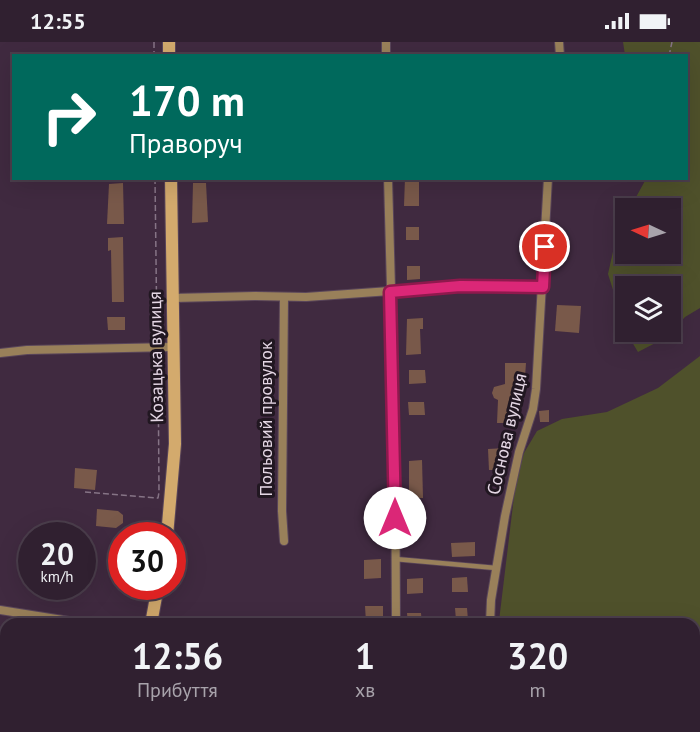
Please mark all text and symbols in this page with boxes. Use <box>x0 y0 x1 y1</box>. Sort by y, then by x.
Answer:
text: 12:55 <box>30 7 86 35</box>
text: 170 m <box>129 73 245 128</box>
icon: right <box>30 78 108 156</box>
text: Праворуч <box>129 126 243 160</box>
north arrow <box>615 198 681 264</box>
map controls <box>615 198 681 342</box>
pin <box>519 221 570 272</box>
icon: arrive <box>528 230 561 263</box>
button: layers <box>615 276 681 342</box>
street label: Козацька вулиця <box>143 291 168 423</box>
street label: Польовий провулок <box>254 341 277 497</box>
street label: Соснова вулиця <box>481 371 532 497</box>
position arrow <box>363 486 427 550</box>
speed limit sign: 30 <box>108 522 186 600</box>
text: 20 <box>40 534 74 573</box>
text: km/h <box>41 567 73 586</box>
text: 12:56 <box>132 632 223 679</box>
text: 1 <box>355 632 375 679</box>
text: 320 <box>507 632 568 679</box>
text: Прибуття <box>137 677 218 703</box>
text: хв <box>355 677 375 703</box>
text: m <box>529 677 546 703</box>

